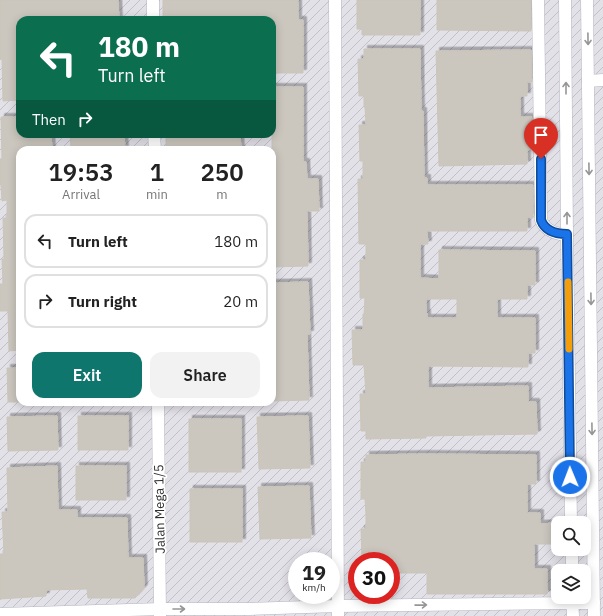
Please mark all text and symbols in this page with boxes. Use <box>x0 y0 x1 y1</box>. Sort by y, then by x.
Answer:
text: 180 m <box>98 28 180 65</box>
icon: left <box>32 32 84 84</box>
one-way arrow <box>584 32 592 45</box>
text: Turn left <box>98 64 166 87</box>
one-way arrow <box>562 82 570 95</box>
icon: right <box>74 108 96 130</box>
text: Then <box>32 110 66 129</box>
pin <box>524 118 558 159</box>
icon: arrive <box>530 124 552 146</box>
text: 19:53 <box>48 156 114 188</box>
text: 1 <box>150 156 164 188</box>
text: 250 <box>200 156 244 188</box>
one-way arrow <box>585 162 593 175</box>
text: Arrival <box>62 186 100 203</box>
text: min <box>146 186 168 203</box>
text: m <box>216 186 228 203</box>
one-way arrow <box>563 212 571 225</box>
icon: left <box>34 230 56 252</box>
text: Turn left <box>68 232 128 251</box>
text: 180 m <box>214 232 258 251</box>
icon: right <box>34 290 56 312</box>
text: Turn right <box>68 292 137 311</box>
text: 20 m <box>223 292 258 311</box>
one-way arrow <box>587 292 595 305</box>
button: Exit <box>32 352 142 398</box>
button: Share <box>150 352 260 398</box>
one-way arrow <box>588 422 596 435</box>
position arrow <box>549 456 591 498</box>
street label: Jalan Mega 1/5 <box>150 464 169 554</box>
map controls <box>551 516 591 604</box>
button: search <box>551 516 591 556</box>
speed limit sign: 30 <box>348 552 400 604</box>
text: 19 <box>302 559 326 586</box>
button: layers <box>551 564 591 604</box>
text: km/h <box>302 581 326 594</box>
one-way arrow <box>414 601 427 609</box>
one-way arrow <box>172 605 185 613</box>

